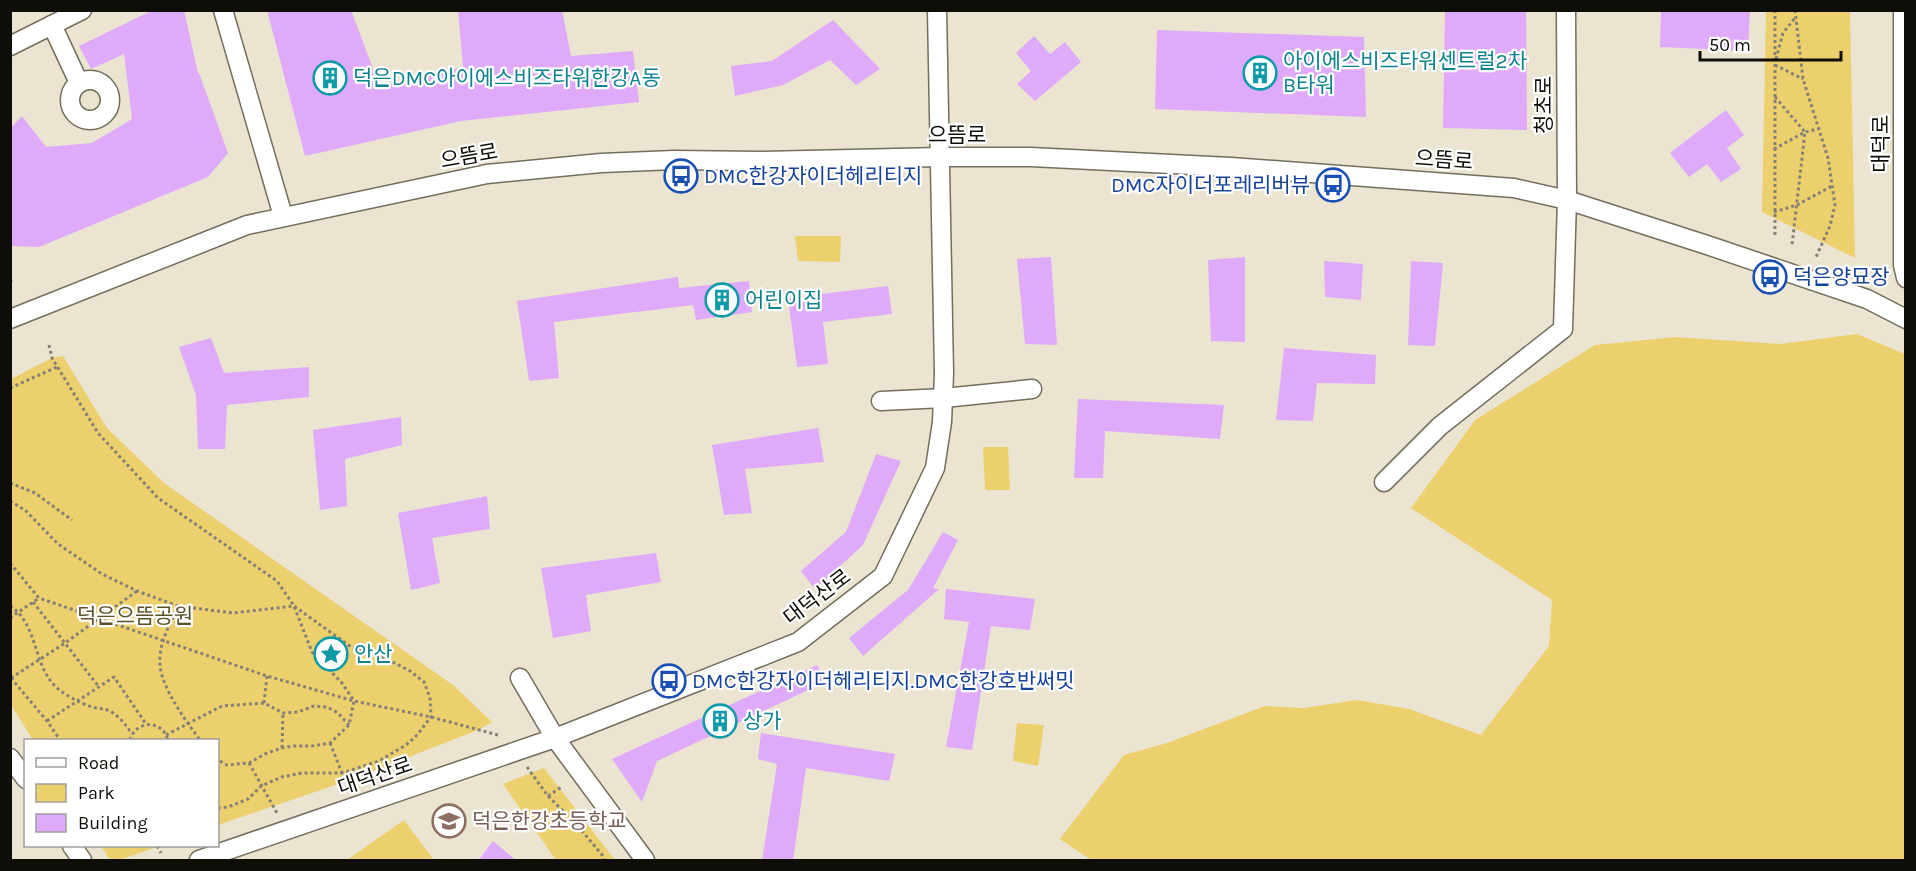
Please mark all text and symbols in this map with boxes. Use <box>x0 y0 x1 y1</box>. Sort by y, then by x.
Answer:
scale bar <box>1700 24 1841 62</box>
text: 50 m <box>1709 34 1751 56</box>
place label: 아이에스비즈타워센트럴2차 B타워 <box>1283 49 1527 97</box>
building icon: 아이에스비즈타워센트럴2차 B타워 <box>1242 55 1278 91</box>
building icon: 덕은DMC아이에스비즈타워한강A동 <box>312 60 348 96</box>
place label: 덕은DMC아이에스비즈타워한강A동 <box>353 66 661 90</box>
street label: 청초로 <box>1532 76 1556 134</box>
street label: 대덕로 <box>1869 115 1893 173</box>
street label: 으뜸로 <box>928 123 986 147</box>
street label: 으뜸로 <box>438 139 500 173</box>
street label: 으뜸로 <box>1414 146 1474 174</box>
bus stop icon: DMC한강자이더헤리티지 <box>663 158 699 194</box>
place label: DMC한강자이더헤리티지 <box>704 164 922 188</box>
bus stop icon: DMC자이더포레리버뷰 <box>1315 167 1351 203</box>
place label: DMC자이더포레리버뷰 <box>1111 173 1310 197</box>
bus stop icon: 덕은양묘장 <box>1752 259 1788 295</box>
place label: 덕은양묘장 <box>1793 265 1890 289</box>
building icon: 어린이집 <box>704 282 740 318</box>
place label: 어린이집 <box>745 288 822 312</box>
street label: 대덕산로 <box>779 564 855 630</box>
park label: 덕은으뜸공원 <box>77 604 193 628</box>
place icon: 안산 <box>313 636 349 672</box>
place label: 안산 <box>354 642 393 666</box>
bus stop icon: DMC한강자이더헤리티지.DMC한강호반써밋 <box>651 663 687 699</box>
place label: DMC한강자이더헤리티지.DMC한강호반써밋 <box>692 669 1075 693</box>
building icon: 상가 <box>702 703 738 739</box>
place label: 상가 <box>743 709 782 733</box>
legend <box>24 739 219 847</box>
text: Road <box>78 752 119 774</box>
street label: 대덕산로 <box>335 752 415 800</box>
text: Park <box>78 782 115 804</box>
school or university icon: 덕은한강초등학교 <box>431 803 467 839</box>
place label: 덕은한강초등학교 <box>472 809 627 833</box>
text: Building <box>78 812 148 834</box>

